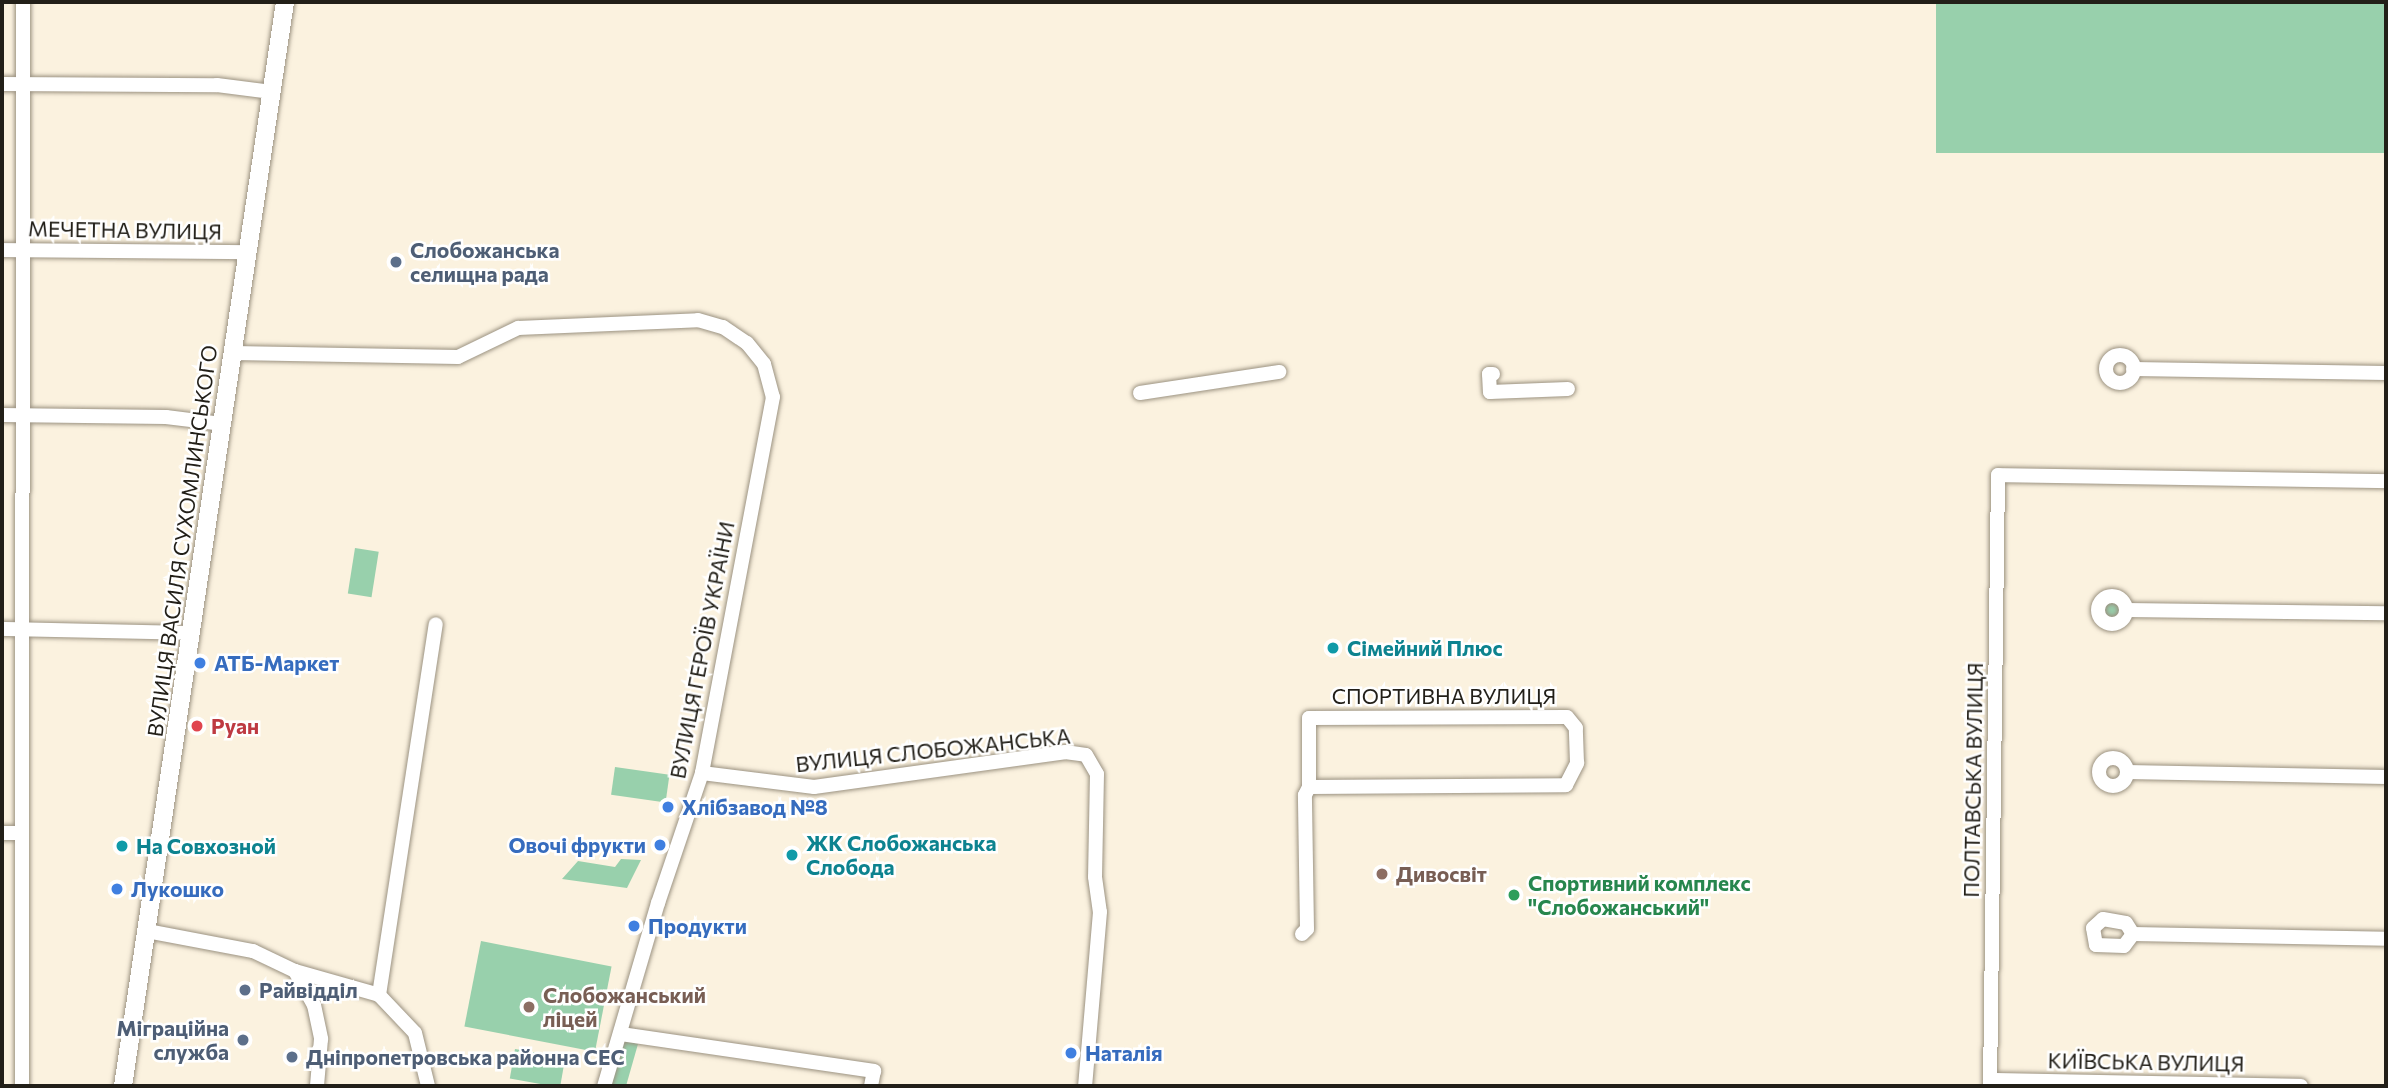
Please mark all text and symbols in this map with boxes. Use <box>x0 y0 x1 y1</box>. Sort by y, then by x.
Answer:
street label: МЕЧЕТНА ВУЛИЦЯ <box>28 216 222 244</box>
place label: Слобожанська селищна рада <box>410 237 559 287</box>
marker: Слобожанська селищна рада <box>388 254 404 270</box>
street label: ВУЛИЦЯ ВАСИЛЯ СУХОМЛИНСЬКОГО <box>142 343 222 739</box>
street label: ВУЛИЦЯ ГЕРОЇВ УКРАЇНИ <box>665 519 739 781</box>
place label: Сімейний Плюс <box>1347 635 1503 661</box>
marker: Сімейний Плюс <box>1325 640 1341 656</box>
place label: АТБ-Маркет <box>214 650 339 676</box>
marker: АТБ-Маркет <box>192 655 208 671</box>
street label: ПОЛТАВСЬКА ВУЛИЦЯ <box>1958 662 1988 898</box>
street label: СПОРТИВНА ВУЛИЦЯ <box>1332 683 1556 709</box>
place label: Руан <box>211 713 259 739</box>
marker: Руан <box>189 718 205 734</box>
street label: ВУЛИЦЯ СЛОБОЖАНСЬКА <box>794 723 1072 777</box>
place label: Хлібзавод №8 <box>682 794 828 820</box>
marker: Хлібзавод №8 <box>660 799 676 815</box>
place label: ЖК Слобожанська Слобода <box>806 830 996 880</box>
place label: Овочі фрукти <box>508 832 646 858</box>
place label: На Совхозной <box>136 833 276 859</box>
marker: Овочі фрукти <box>652 837 668 853</box>
marker: На Совхозной <box>114 838 130 854</box>
marker: ЖК Слобожанська Слобода <box>784 847 800 863</box>
place label: Дивосвіт <box>1396 861 1487 887</box>
marker: Дивосвіт <box>1374 866 1390 882</box>
place label: Спортивний комплекс "Слобожанський" <box>1528 870 1751 920</box>
place label: Лукошко <box>131 876 224 902</box>
marker: Лукошко <box>109 881 125 897</box>
marker: Спортивний комплекс "Слобожанський" <box>1506 887 1522 903</box>
place label: Продукти <box>648 913 747 939</box>
marker: Продукти <box>626 918 642 934</box>
place label: Райвідділ <box>259 977 358 1003</box>
marker: Райвідділ <box>237 982 253 998</box>
place label: Слобожанський ліцей <box>543 982 706 1032</box>
marker: Слобожанський ліцей <box>521 999 537 1015</box>
place label: Міграційна служба <box>116 1015 229 1065</box>
marker: Міграційна служба <box>235 1032 251 1048</box>
place label: Наталія <box>1085 1040 1163 1066</box>
place label: Дніпропетровська районна СЕС <box>306 1044 625 1070</box>
marker: Наталія <box>1063 1045 1079 1061</box>
street label: КИЇВСЬКА ВУЛИЦЯ <box>2047 1048 2245 1076</box>
marker: Дніпропетровська районна СЕС <box>284 1049 300 1065</box>

